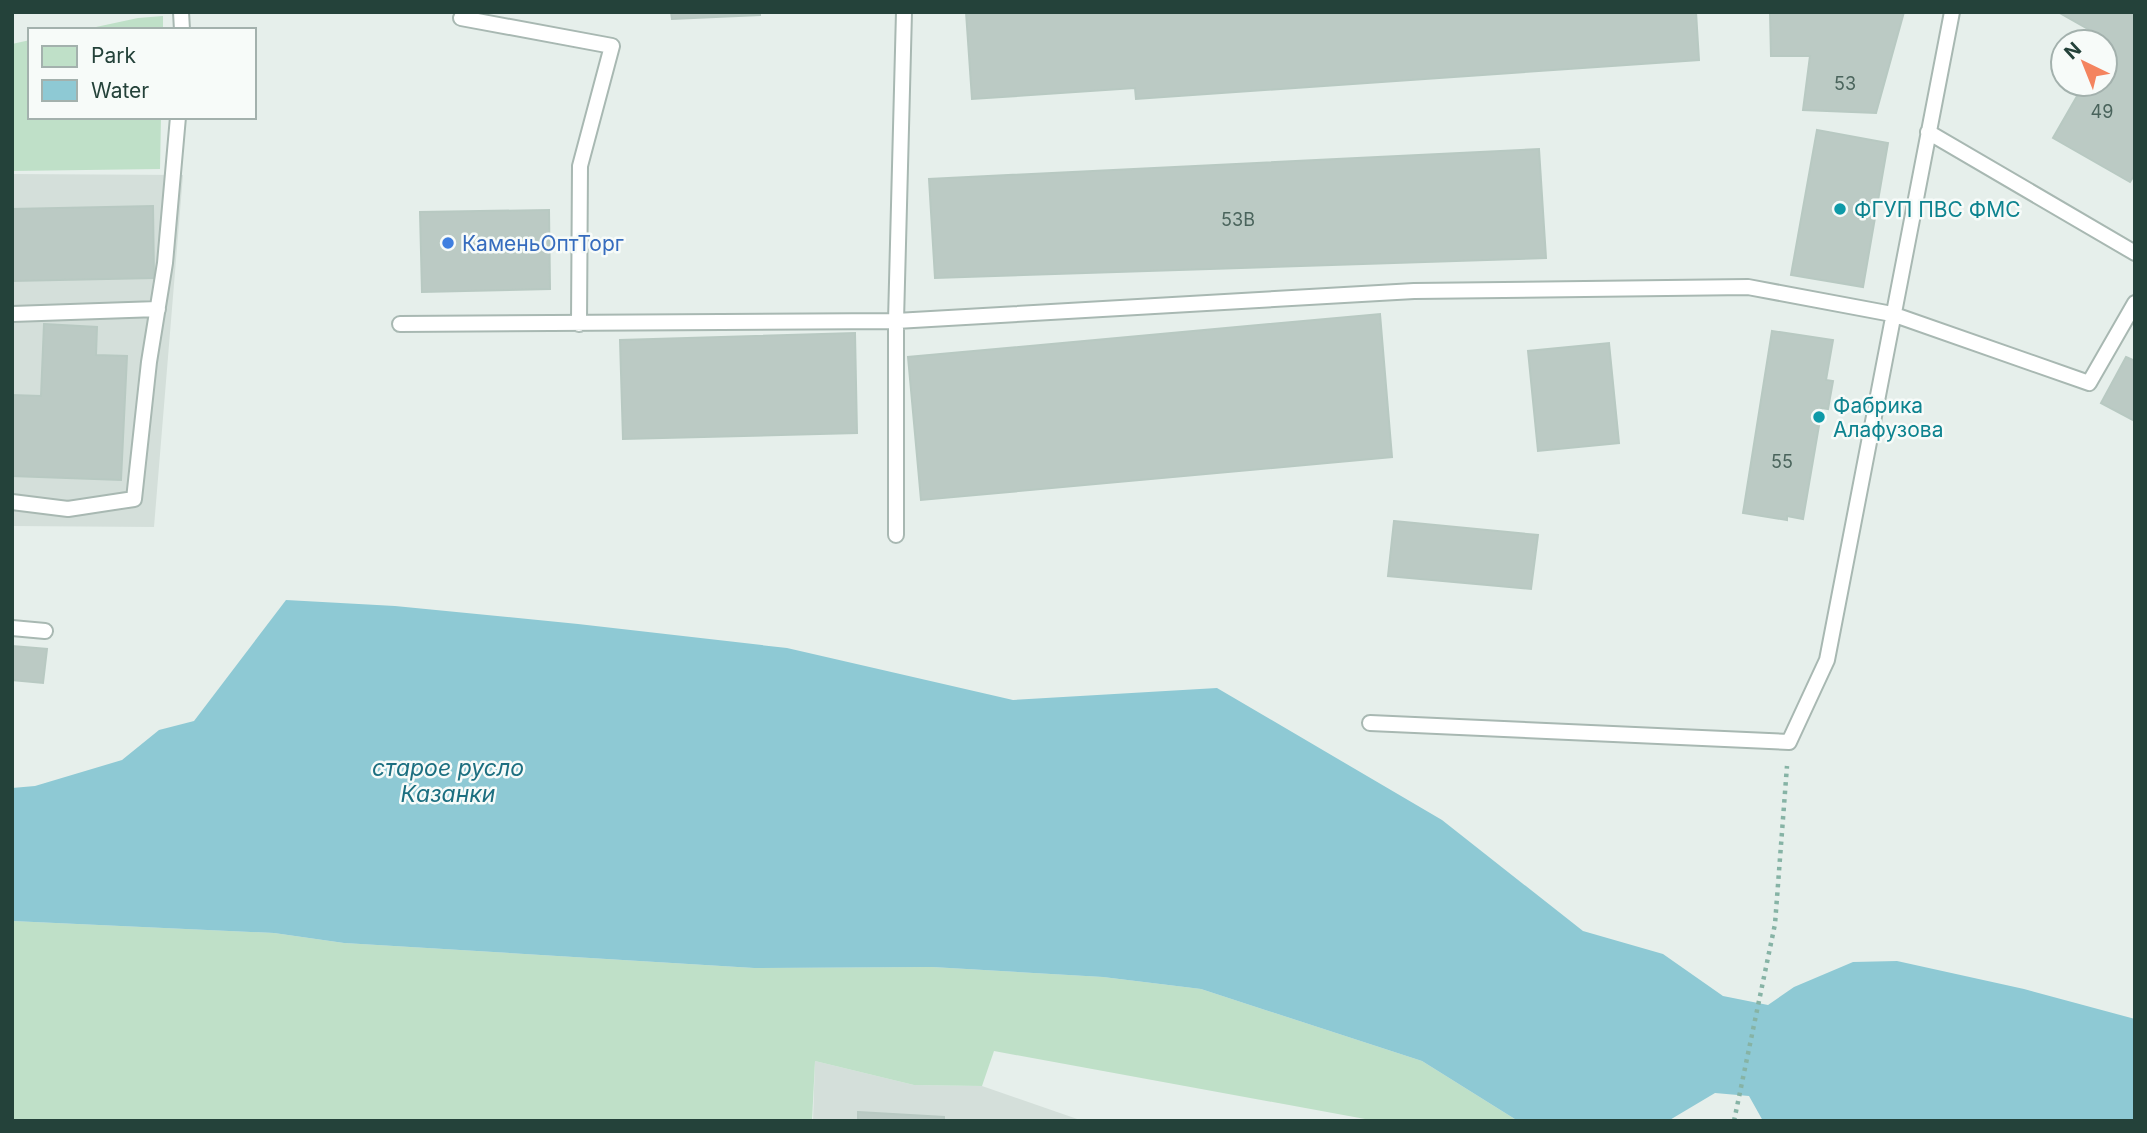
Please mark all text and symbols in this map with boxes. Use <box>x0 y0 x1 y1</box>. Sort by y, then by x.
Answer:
legend <box>28 28 256 119</box>
north arrow <box>2049 28 2119 98</box>
text: N <box>2060 38 2086 64</box>
text: Park <box>91 43 136 68</box>
house number: 53 <box>1834 73 1856 94</box>
text: Water <box>91 78 149 103</box>
house number: 49 <box>2091 101 2113 122</box>
place label: ФГУП ПВС ФМС <box>1854 197 2021 222</box>
marker: ФГУП ПВС ФМС <box>1832 201 1848 217</box>
house number: 53В <box>1221 209 1255 230</box>
place label: КаменьОптТорг <box>462 231 624 256</box>
marker: КаменьОптТорг <box>440 235 456 251</box>
place label: Фабрика Алафузова <box>1833 393 1943 442</box>
marker: Фабрика Алафузова <box>1811 409 1827 425</box>
house number: 55 <box>1771 451 1793 472</box>
water label: старое русло Казанки <box>372 754 524 808</box>

